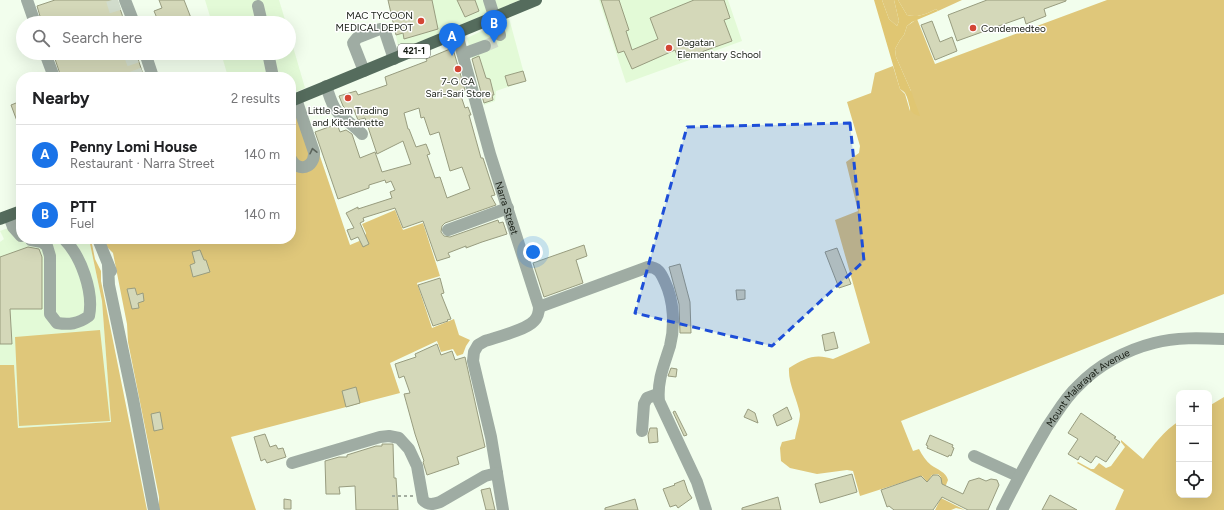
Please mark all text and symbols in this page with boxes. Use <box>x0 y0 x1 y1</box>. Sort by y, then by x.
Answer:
place label: MAC TYCOON MEDICAL DEPOT <box>336 9 413 34</box>
pin: B <box>481 10 507 43</box>
search box <box>16 16 296 60</box>
marker: MAC TYCOON MEDICAL DEPOT <box>416 16 426 26</box>
place label: Condemedteo <box>981 22 1046 35</box>
pin: A <box>439 23 465 56</box>
marker: Condemedteo <box>968 23 978 33</box>
icon: search <box>30 27 52 49</box>
text: Search here <box>62 29 142 47</box>
place label: Dagatan Elementary School <box>677 36 761 61</box>
marker: Dagatan Elementary School <box>664 43 674 53</box>
road number: 421-1 <box>398 44 430 58</box>
marker: 7-G CA Sari-Sari Store <box>453 64 463 74</box>
place label: 7-G CA Sari-Sari Store <box>425 75 491 100</box>
text: Nearby <box>32 88 90 108</box>
text: 2 results <box>231 91 280 106</box>
marker: Little Sam Trading and Kitchenette <box>343 93 353 103</box>
place label: Little Sam Trading and Kitchenette <box>308 104 388 129</box>
text: Penny Lomi House <box>70 138 197 156</box>
text: A <box>40 147 50 162</box>
text: 140 m <box>244 147 280 162</box>
one-way arrow <box>309 148 317 154</box>
text: Restaurant · Narra Street <box>70 156 215 171</box>
street label: Narra Street <box>492 180 521 237</box>
text: PTT <box>70 198 97 216</box>
text: B <box>41 207 49 222</box>
text: 140 m <box>244 207 280 222</box>
text: Fuel <box>70 216 94 231</box>
your location <box>523 242 543 262</box>
street label: Mount Malarayat Avenue <box>1043 346 1132 429</box>
map controls <box>1176 390 1212 498</box>
button: + <box>1176 390 1212 426</box>
button: − <box>1176 426 1212 462</box>
button: locate <box>1176 462 1212 498</box>

